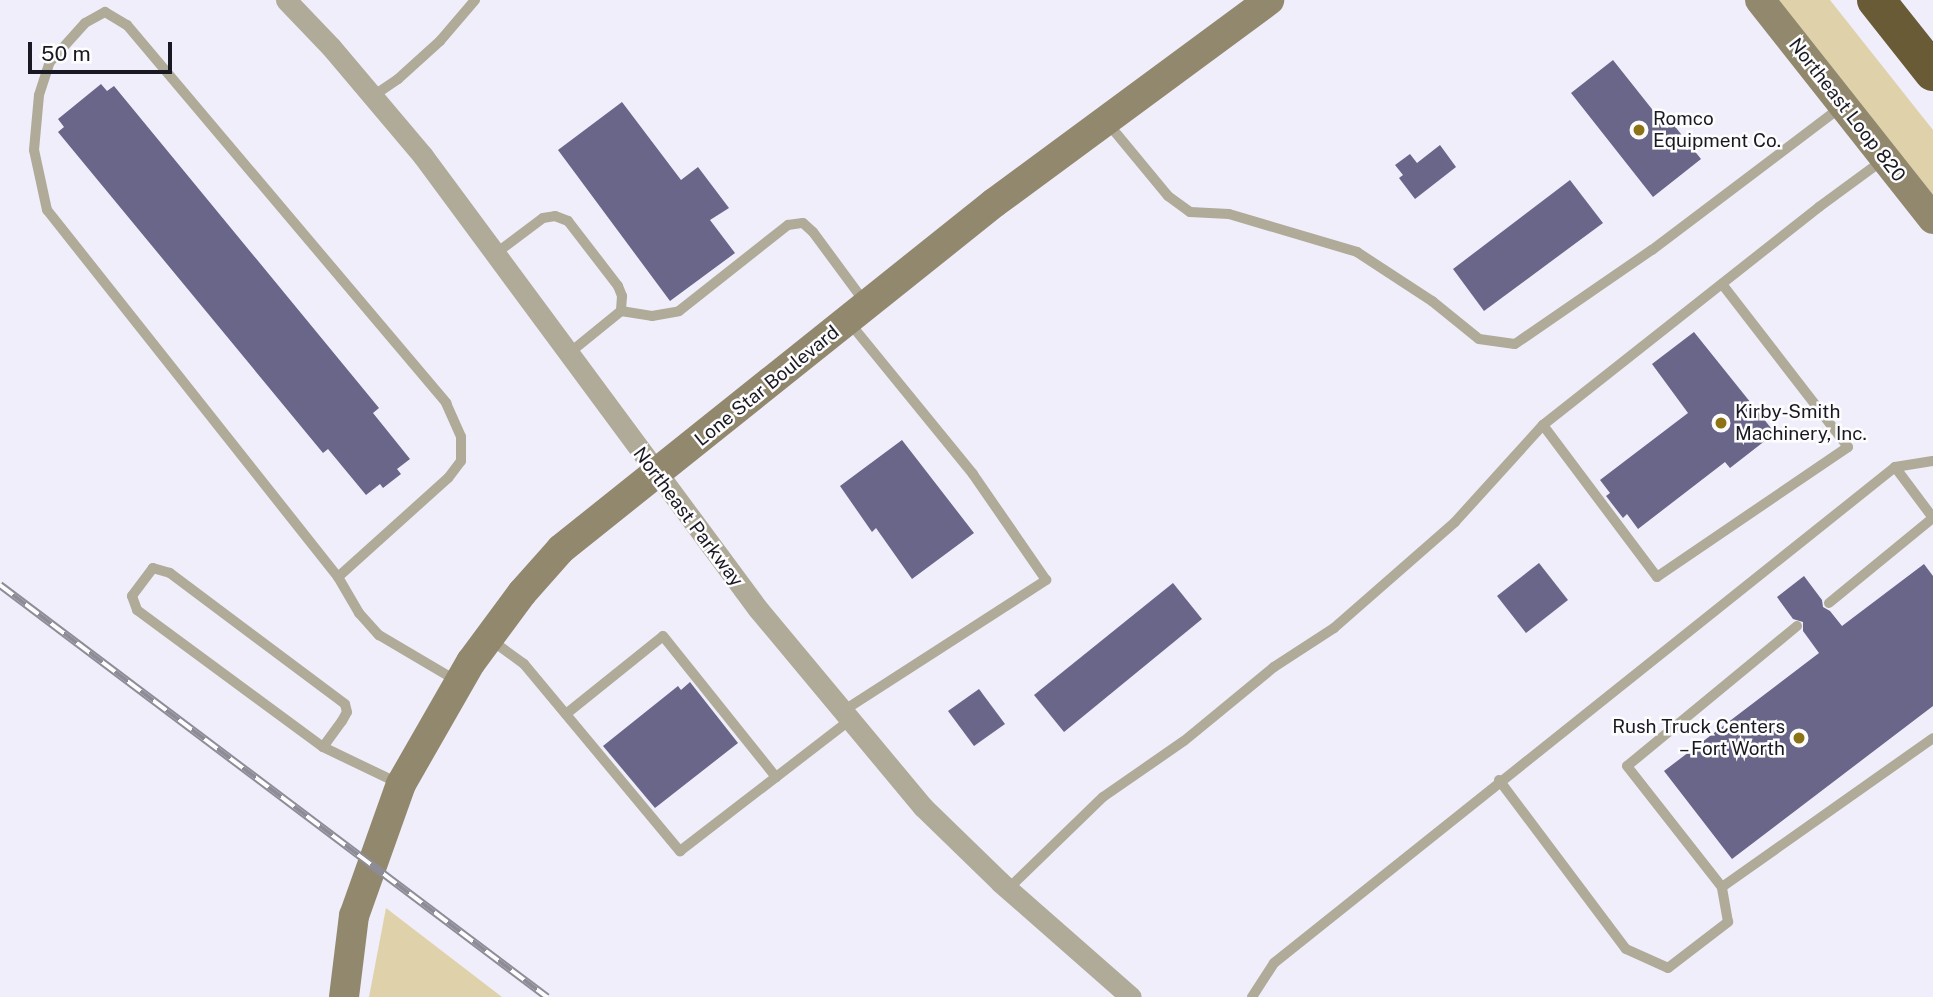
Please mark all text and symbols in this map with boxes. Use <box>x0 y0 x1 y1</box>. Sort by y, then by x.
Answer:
scale bar <box>32 28 175 72</box>
street label: Northeast Loop 820 <box>1784 34 1910 186</box>
text: 50 m <box>41 41 91 66</box>
place label: Romco Equipment Co. <box>1653 108 1781 152</box>
marker: Romco Equipment Co. <box>1631 122 1647 138</box>
street label: Lone Star Boulevard <box>690 321 844 451</box>
place label: Kirby-Smith Machinery, Inc. <box>1735 401 1867 445</box>
marker: Kirby-Smith Machinery, Inc. <box>1713 415 1729 431</box>
street label: Northeast Parkway <box>628 443 748 591</box>
place label: Rush Truck Centers – Fort Worth <box>1612 716 1785 760</box>
marker: Rush Truck Centers – Fort Worth <box>1791 730 1807 746</box>

